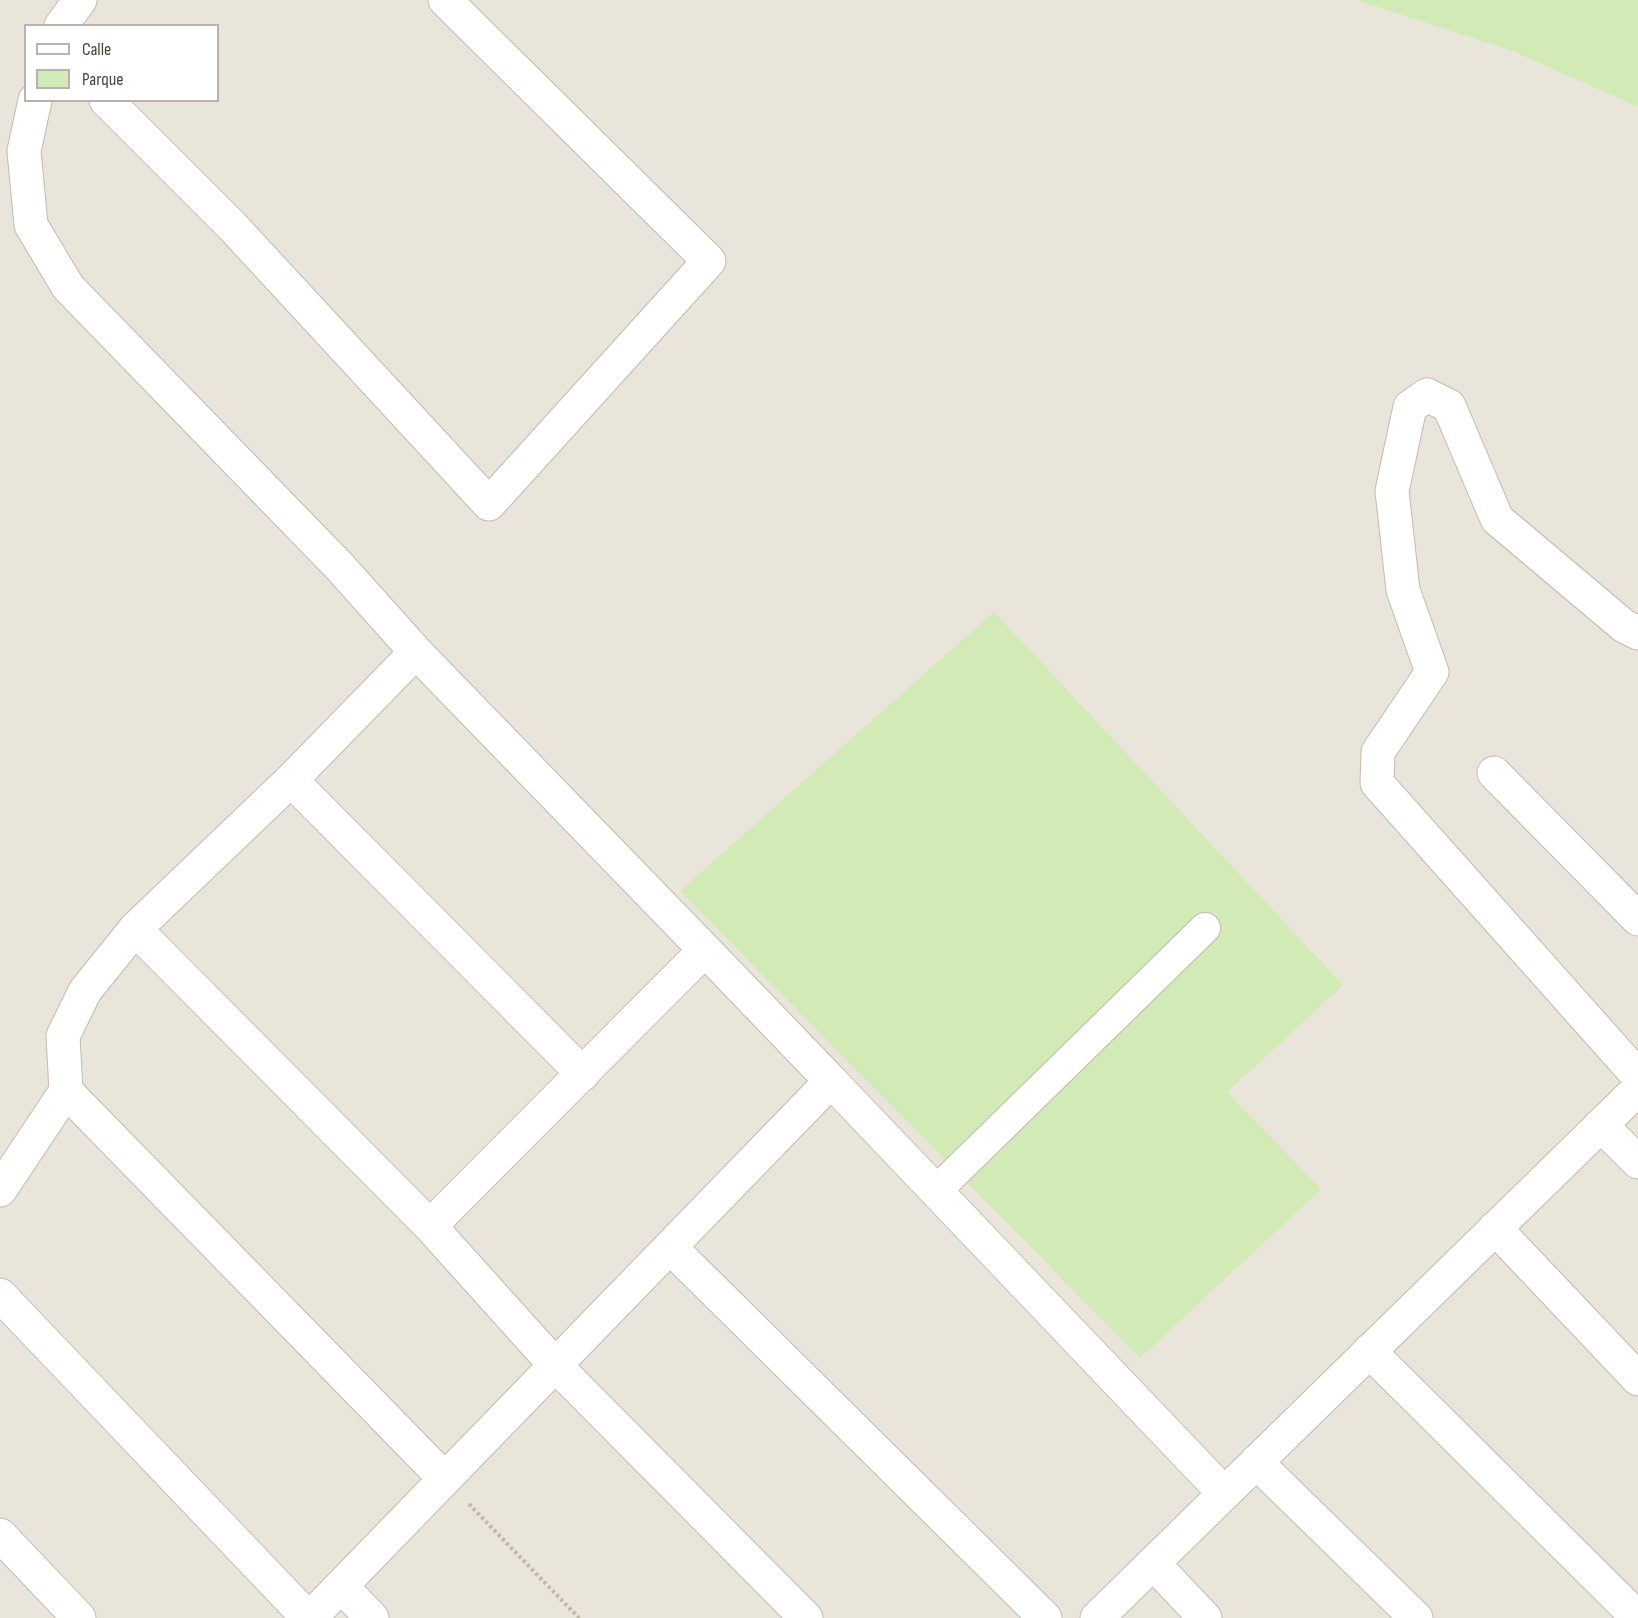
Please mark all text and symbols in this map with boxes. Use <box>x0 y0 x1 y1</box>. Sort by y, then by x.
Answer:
legend <box>24 24 219 102</box>
text: Calle <box>82 39 111 60</box>
text: Parque <box>82 69 123 90</box>

